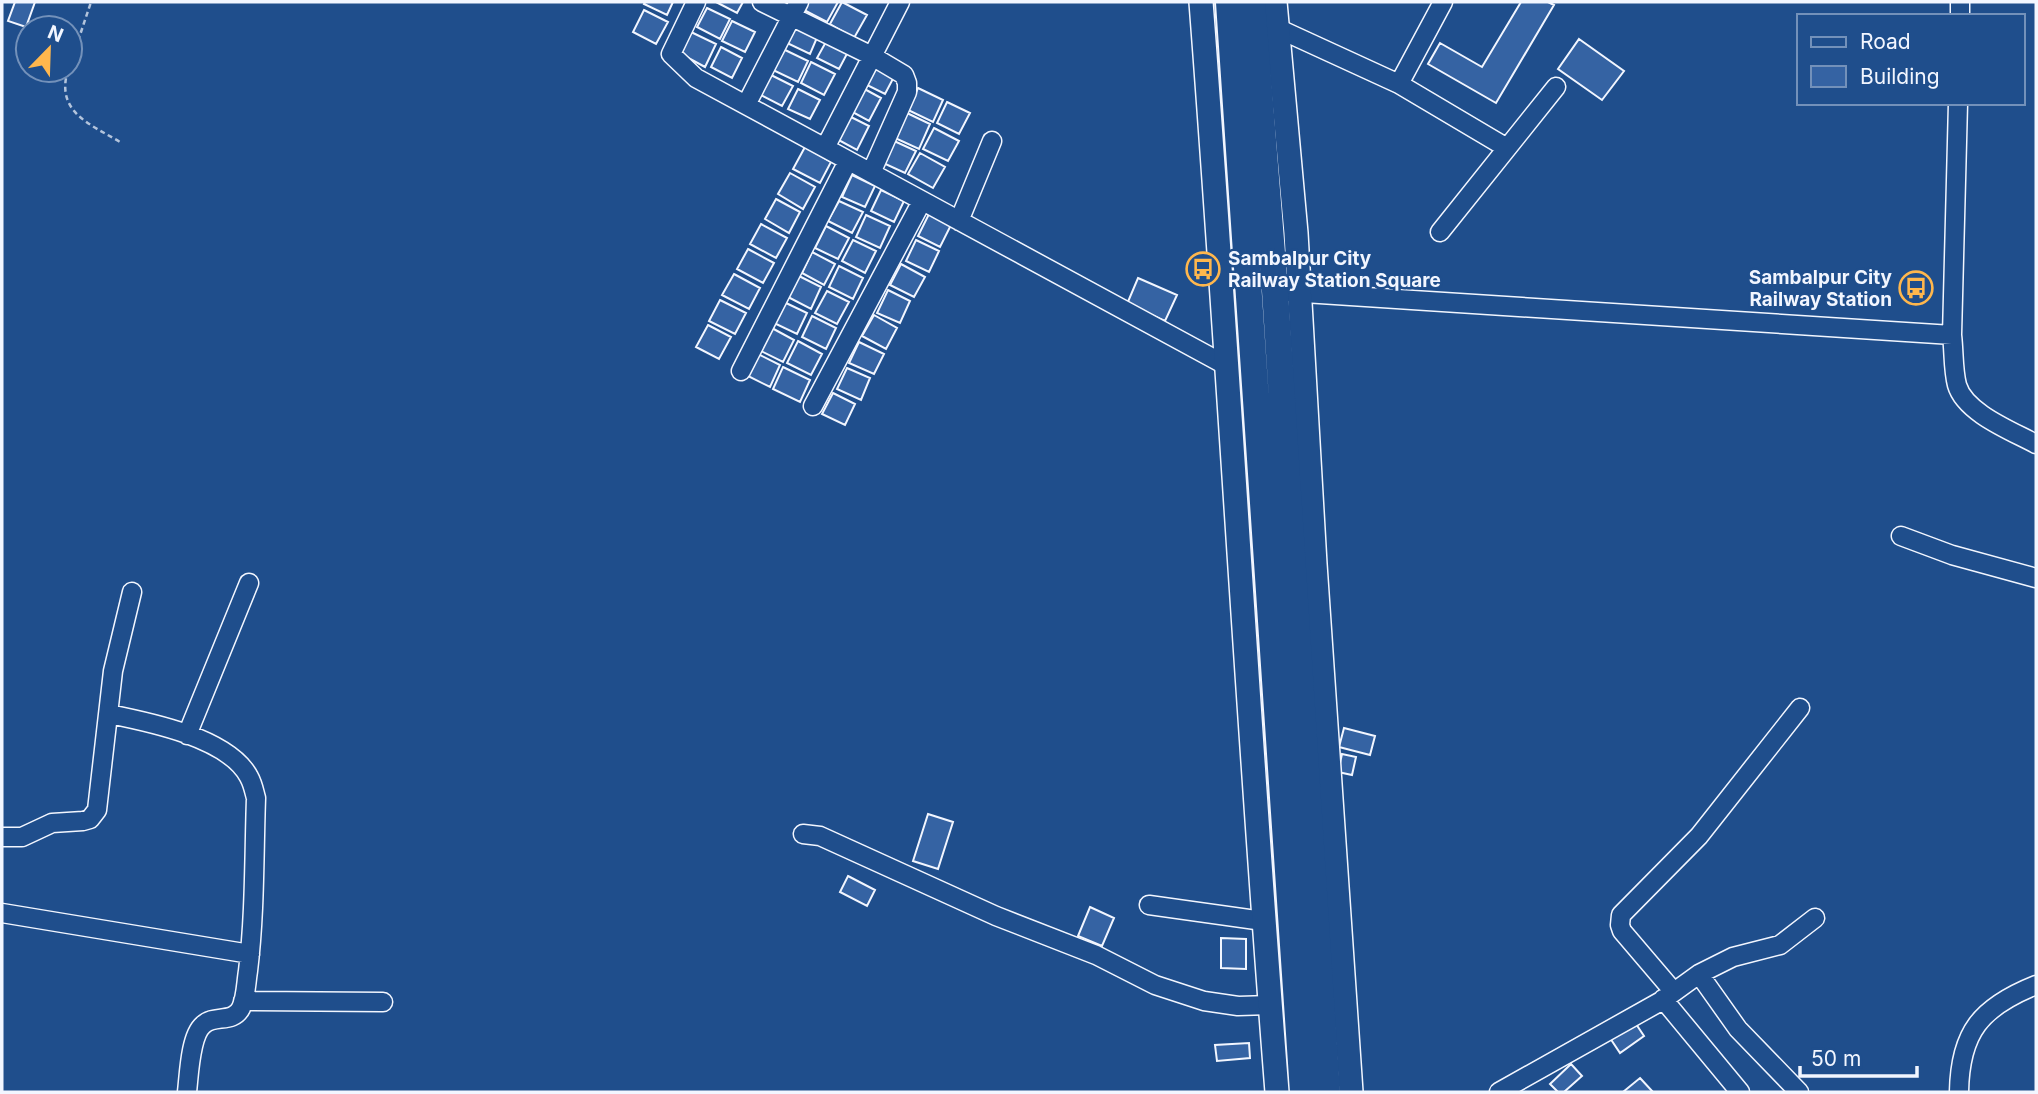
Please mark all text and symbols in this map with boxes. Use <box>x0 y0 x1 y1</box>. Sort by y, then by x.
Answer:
north arrow <box>14 14 84 84</box>
legend <box>1797 14 2024 105</box>
text: N <box>44 20 67 47</box>
text: Road <box>1860 29 1911 54</box>
text: Building <box>1860 64 1940 89</box>
place label: Sambalpur City Railway Station Square <box>1228 247 1441 292</box>
bus stop icon: Sambalpur City Railway Station Square <box>1184 250 1222 288</box>
place label: Sambalpur City Railway Station <box>1749 266 1893 311</box>
bus stop icon: Sambalpur City Railway Station <box>1897 269 1935 307</box>
scale bar <box>1800 1034 1917 1078</box>
text: 50 m <box>1811 1046 1861 1071</box>

